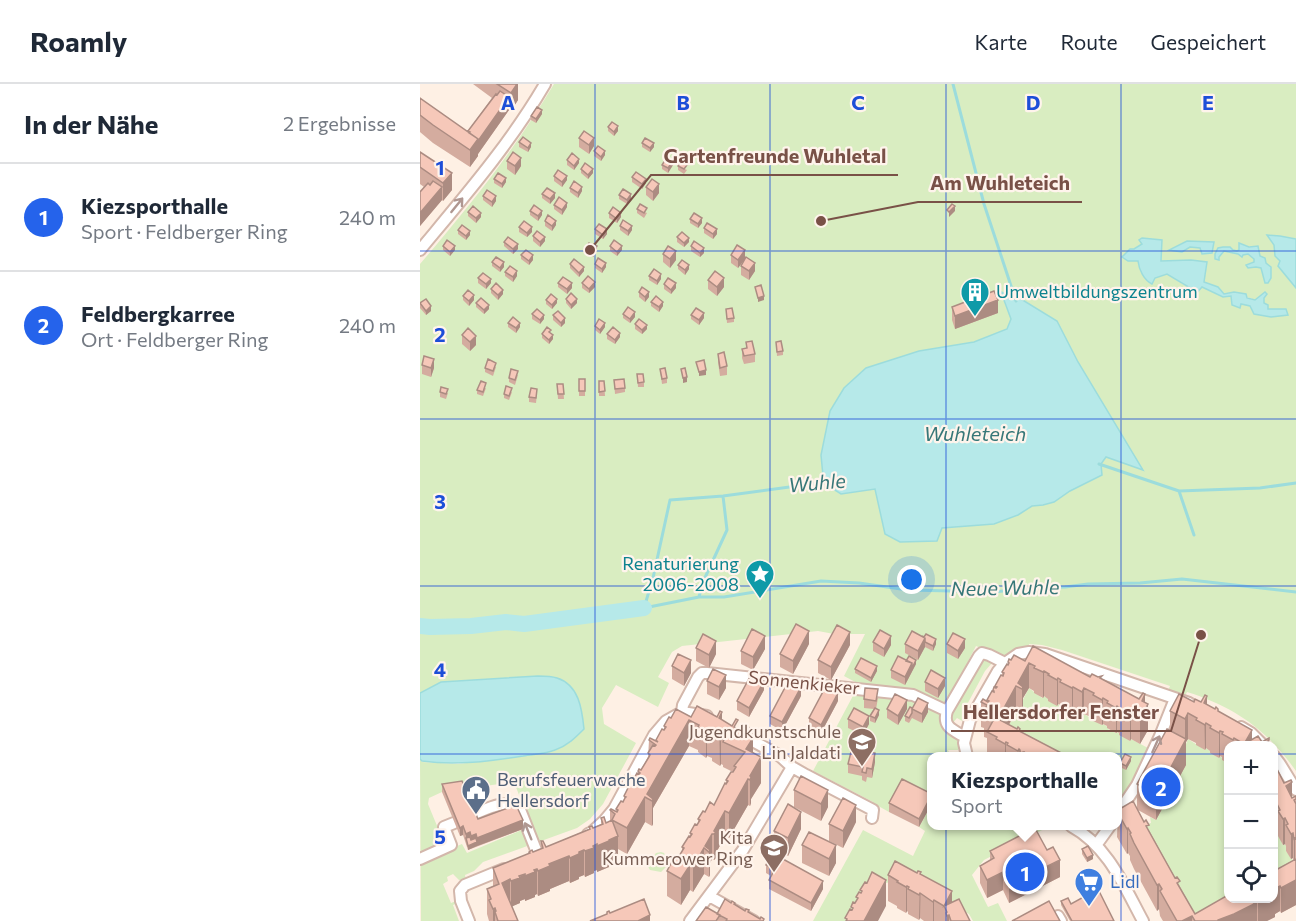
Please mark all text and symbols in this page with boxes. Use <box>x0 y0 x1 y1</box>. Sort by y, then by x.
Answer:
text: Roamly <box>30 24 127 58</box>
text: Karte <box>974 29 1027 54</box>
text: Route <box>1060 29 1118 54</box>
text: Gespeichert <box>1151 29 1266 54</box>
text: A <box>501 90 515 114</box>
text: B <box>676 90 690 114</box>
text: C <box>851 90 865 114</box>
text: D <box>1026 90 1040 114</box>
text: E <box>1202 90 1214 114</box>
text: In der Nähe <box>24 108 159 139</box>
text: 2 Ergebnisse <box>283 111 396 135</box>
callout: Gartenfreunde Wuhletal <box>651 137 898 175</box>
text: Gartenfreunde Wuhletal <box>664 143 886 167</box>
text: 1 <box>435 155 445 179</box>
callout: Am Wuhleteich <box>918 164 1082 202</box>
text: Am Wuhleteich <box>930 170 1070 194</box>
text: Kiezsporthalle <box>81 192 228 219</box>
one-way arrow <box>450 198 464 213</box>
text: 1 <box>39 205 48 229</box>
text: 240 m <box>339 205 396 229</box>
text: Sport · Feldberger Ring <box>81 219 288 243</box>
building icon: Umweltbildungszentrum <box>959 276 991 318</box>
place label: Umweltbildungszentrum <box>996 280 1198 302</box>
text: Feldbergkarree <box>81 300 235 327</box>
text: 2 <box>38 313 49 337</box>
text: 240 m <box>339 313 396 337</box>
text: 2 <box>434 322 446 346</box>
text: Ort · Feldberger Ring <box>81 327 268 351</box>
water label: Wuhleteich <box>924 421 1026 445</box>
water label: Wuhle <box>787 467 847 496</box>
text: 3 <box>434 489 446 513</box>
place label: Renaturierung 2006-2008 <box>622 552 739 595</box>
place icon: Renaturierung 2006-2008 <box>744 558 776 600</box>
your location <box>897 565 926 594</box>
water label: Neue Wuhle <box>950 574 1060 600</box>
text: 4 <box>434 657 446 681</box>
street label: Sonnenkieker <box>747 665 861 699</box>
callout: Hellersdorfer Fenster <box>951 693 1171 731</box>
text: Hellersdorfer Fenster <box>963 699 1159 723</box>
place label: Jugendkunstschule Lin Jaldati <box>689 720 841 763</box>
school or university icon: Jugendkunstschule Lin Jaldati <box>846 726 878 768</box>
one-way arrow <box>1152 735 1163 753</box>
map controls <box>1224 741 1278 903</box>
button: + <box>1224 741 1278 795</box>
popup <box>927 752 1122 830</box>
pin: 2 <box>1142 764 1180 810</box>
text: Kiezsporthalle <box>951 766 1098 793</box>
place label: Berufsfeuerwache Hellersdorf <box>497 768 646 811</box>
public building icon: Berufsfeuerwache Hellersdorf <box>460 774 492 816</box>
text: Sport <box>951 793 1003 817</box>
button: − <box>1224 795 1278 849</box>
one-way arrow <box>522 822 533 841</box>
text: 5 <box>434 824 446 848</box>
place label: Kita Kummerower Ring <box>602 826 753 869</box>
school or university icon: Kita Kummerower Ring <box>758 832 790 874</box>
button: locate <box>1224 849 1278 903</box>
pin: 1 <box>1006 850 1044 894</box>
supermarket icon: Lidl <box>1073 866 1105 908</box>
place label: Lidl <box>1110 870 1140 892</box>

